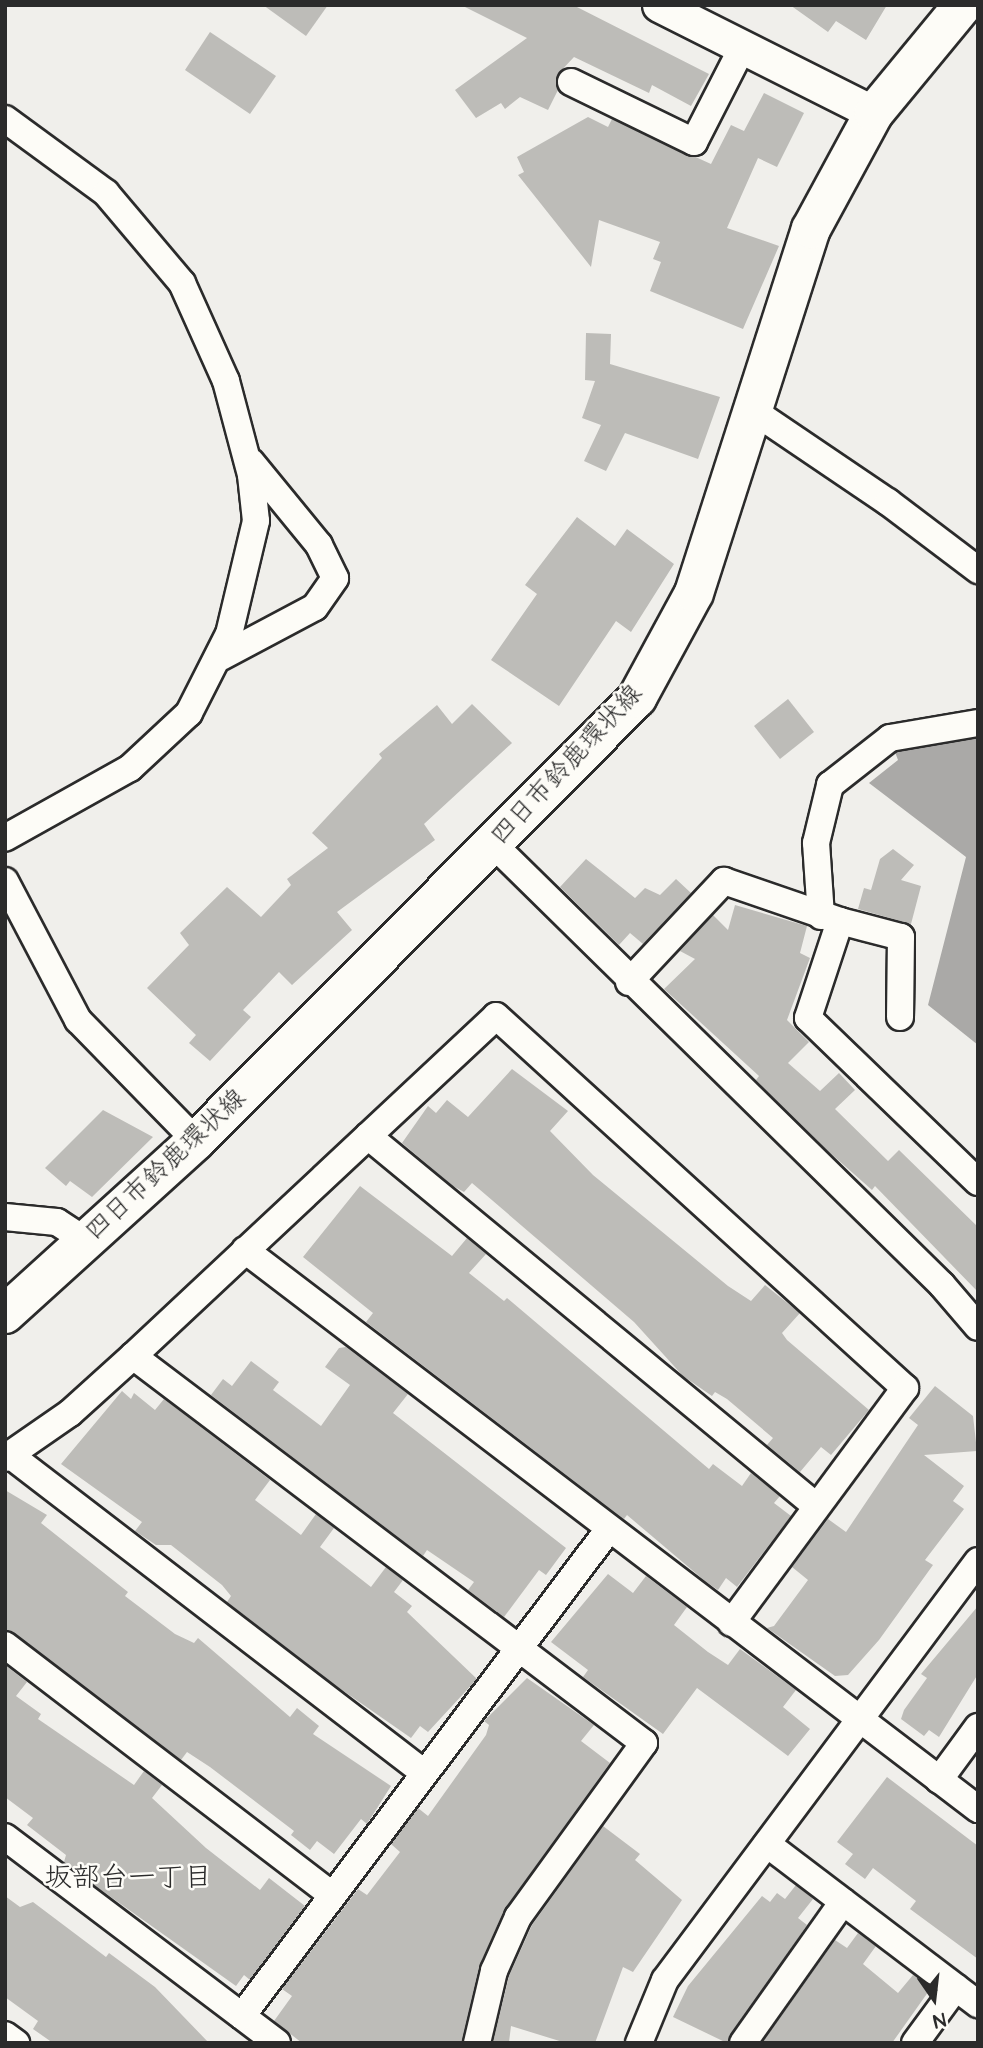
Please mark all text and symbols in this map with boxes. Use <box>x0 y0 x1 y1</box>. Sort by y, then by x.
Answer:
street label: 四日市鈴鹿環状線 <box>485 678 649 852</box>
street label: 四日市鈴鹿環状線 <box>79 1083 253 1247</box>
district label: 坂部台一丁目 <box>44 1861 212 1895</box>
north arrow <box>899 1964 969 2034</box>
text: N <box>930 2005 948 2034</box>

